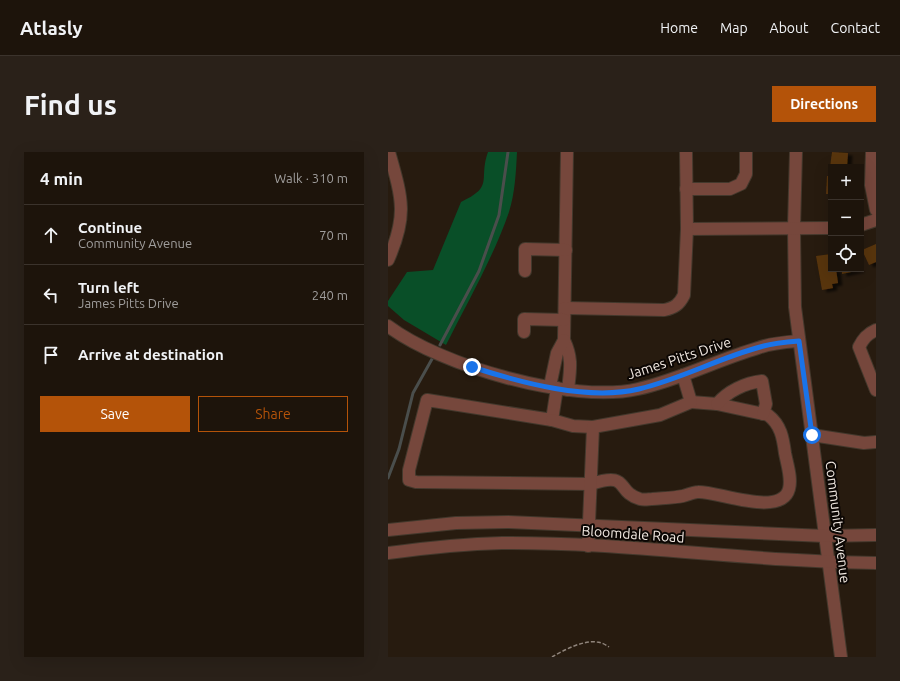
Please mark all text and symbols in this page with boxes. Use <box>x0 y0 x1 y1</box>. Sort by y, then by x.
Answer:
text: Atlasly <box>20 17 83 39</box>
text: Home <box>660 20 698 36</box>
text: Map <box>720 20 748 36</box>
text: About <box>770 20 809 36</box>
text: Contact <box>831 20 880 36</box>
button: Directions <box>772 86 876 122</box>
text: Find us <box>24 89 117 120</box>
map controls <box>828 164 864 272</box>
button: + <box>828 164 864 200</box>
text: 4 min <box>40 169 83 188</box>
text: Walk · 310 m <box>274 171 348 185</box>
button: − <box>828 200 864 236</box>
text: Continue <box>78 219 142 236</box>
icon: ahead <box>40 224 62 246</box>
text: 70 m <box>319 228 348 242</box>
text: Community Avenue <box>78 236 192 250</box>
button: locate <box>828 236 864 272</box>
text: Turn left <box>78 279 139 296</box>
icon: left <box>40 284 62 306</box>
text: 240 m <box>312 288 348 302</box>
text: James Pitts Drive <box>78 296 179 310</box>
street label: James Pitts Drive <box>625 334 733 382</box>
icon: arrive <box>40 344 62 366</box>
text: Arrive at destination <box>78 346 224 363</box>
route end <box>463 358 481 376</box>
button: Save <box>40 396 190 432</box>
button: Share <box>198 396 348 432</box>
route start <box>803 426 821 444</box>
street label: Community Avenue <box>823 460 853 584</box>
street label: Bloomdale Road <box>581 522 685 546</box>

